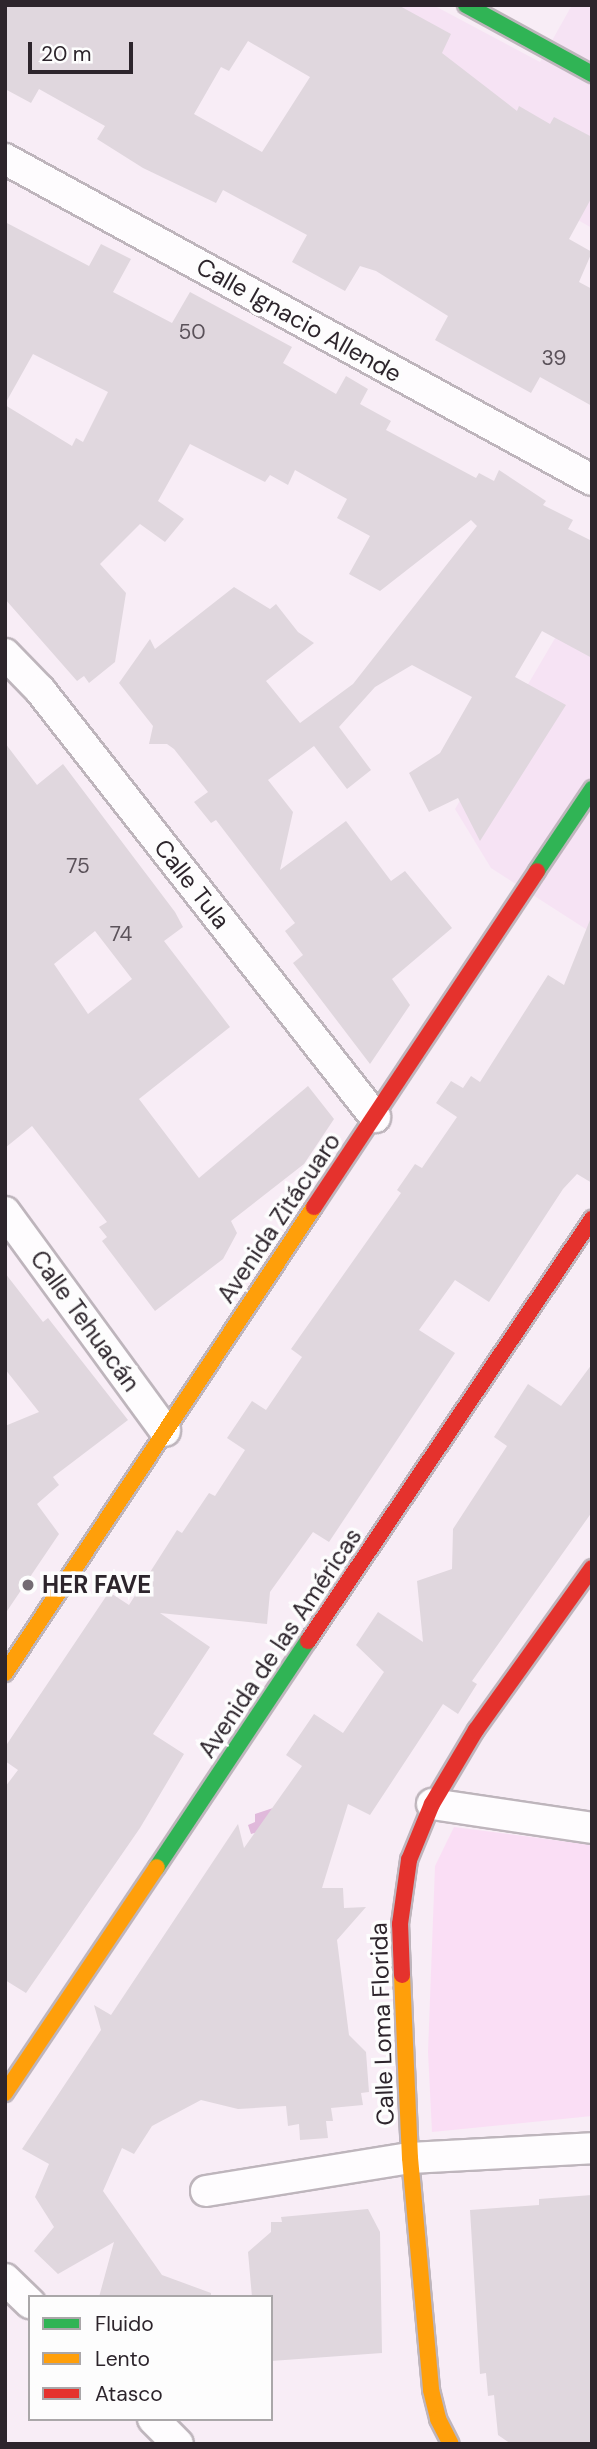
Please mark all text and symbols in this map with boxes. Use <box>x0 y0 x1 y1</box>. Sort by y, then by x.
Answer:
scale bar <box>32 28 136 72</box>
text: 20 m <box>41 40 92 68</box>
street label: Calle Ignacio Allende <box>192 252 406 388</box>
house number: 50 <box>178 319 206 345</box>
house number: 39 <box>542 345 566 371</box>
street label: Calle Tula <box>148 834 236 934</box>
house number: 75 <box>66 853 90 879</box>
house number: 74 <box>110 921 132 947</box>
street label: Avenida Zitácuaro <box>211 1128 347 1308</box>
street label: Calle Tehuacán <box>24 1245 146 1397</box>
street label: Avenida de las Américas <box>192 1523 368 1763</box>
place label: HER FAVE <box>42 1571 151 1599</box>
marker: HER FAVE <box>20 1577 36 1593</box>
street label: Calle Loma Florida <box>364 1922 400 2126</box>
legend <box>28 2295 273 2421</box>
text: Fluido <box>95 2310 154 2338</box>
text: Lento <box>95 2345 150 2373</box>
text: Atasco <box>95 2380 163 2408</box>

